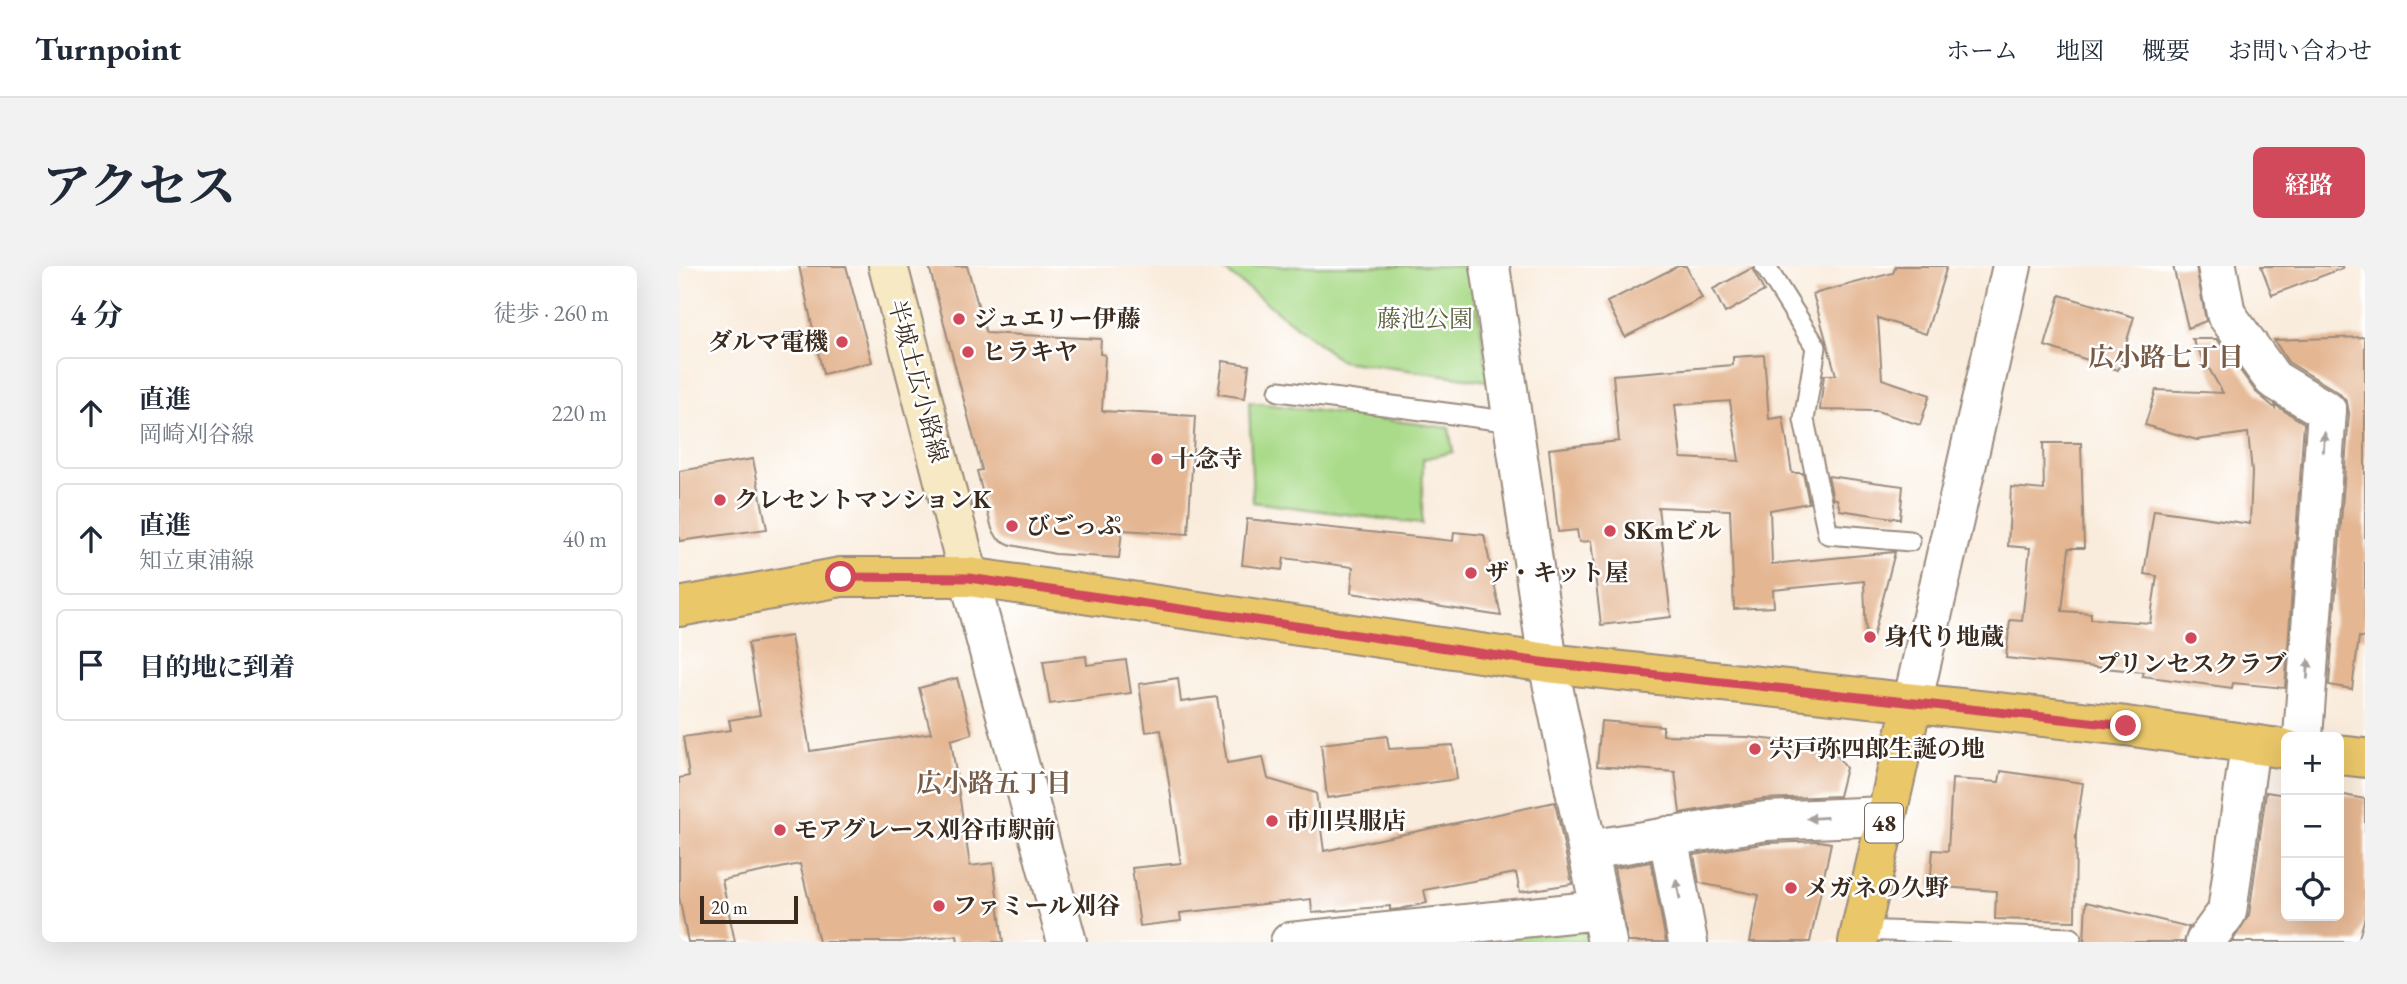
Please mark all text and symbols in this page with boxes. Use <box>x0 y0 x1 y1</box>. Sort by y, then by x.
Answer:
text: Turnpoint <box>35 27 181 70</box>
text: ホーム <box>1946 35 2018 66</box>
text: 地図 <box>2056 35 2104 66</box>
text: 概要 <box>2142 35 2190 66</box>
text: お問い合わせ <box>2228 35 2372 66</box>
button: 経路 <box>2253 147 2365 218</box>
text: アクセス <box>42 154 237 218</box>
text: 4 分 <box>70 295 123 334</box>
street label: 半城土広小路線 <box>882 296 955 466</box>
text: 徒歩 · 260 m <box>494 298 609 328</box>
place label: ジュエリー伊藤 <box>973 303 1141 334</box>
park label: 藤池公園 <box>1377 303 1473 334</box>
marker: ジュエリー伊藤 <box>951 311 967 327</box>
place label: ダルマ電機 <box>708 326 828 357</box>
marker: ダルマ電機 <box>834 334 850 350</box>
place label: ヒラキヤ <box>982 336 1078 367</box>
district label: 広小路七丁目 <box>2088 340 2244 374</box>
marker: ヒラキヤ <box>960 344 976 360</box>
text: 直進 <box>139 382 191 416</box>
icon: ahead <box>72 394 110 432</box>
text: 220 m <box>551 398 607 428</box>
text: 岡崎刈谷線 <box>139 419 254 449</box>
one-way arrow <box>2319 431 2330 453</box>
place label: 十念寺 <box>1171 443 1243 474</box>
marker: 十念寺 <box>1149 451 1165 467</box>
place label: クレセントマンションK <box>734 484 992 515</box>
marker: クレセントマンションK <box>712 492 728 508</box>
text: 直進 <box>139 508 191 542</box>
place label: びごっぷ <box>1026 510 1122 541</box>
place label: SKmビル <box>1624 515 1722 546</box>
marker: びごっぷ <box>1004 518 1020 534</box>
icon: ahead <box>72 520 110 558</box>
marker: SKmビル <box>1602 523 1618 539</box>
text: 40 m <box>562 524 607 554</box>
text: 知立東浦線 <box>139 545 254 575</box>
place label: ザ・キット屋 <box>1485 557 1629 588</box>
route start <box>825 561 856 592</box>
marker: ザ・キット屋 <box>1463 565 1479 581</box>
place label: 身代り地蔵 <box>1884 621 2004 652</box>
marker: 身代り地蔵 <box>1862 629 1878 645</box>
marker: プリンセスクラブ <box>2183 630 2199 646</box>
icon: arrive <box>72 646 110 684</box>
place label: プリンセスクラブ <box>2095 648 2287 679</box>
text: 目的地に到着 <box>139 650 295 684</box>
one-way arrow <box>2303 658 2314 680</box>
route end <box>2110 710 2141 741</box>
map controls <box>2281 732 2344 921</box>
button: + <box>2281 732 2344 795</box>
place label: 宍戸弥四郎生誕の地 <box>1769 733 1985 764</box>
marker: 宍戸弥四郎生誕の地 <box>1747 741 1763 757</box>
district label: 広小路五丁目 <box>916 766 1072 800</box>
button: − <box>2281 795 2344 858</box>
road number: 48 <box>1865 804 1903 842</box>
place label: 市川呉服店 <box>1286 805 1406 836</box>
marker: 市川呉服店 <box>1264 813 1280 829</box>
one-way arrow <box>1806 813 1828 824</box>
place label: モアグレース刈谷市駅前 <box>794 814 1056 845</box>
marker: モアグレース刈谷市駅前 <box>772 822 788 838</box>
button: locate <box>2281 858 2344 921</box>
place label: メガネの久野 <box>1805 872 1949 903</box>
one-way arrow <box>1672 878 1683 900</box>
marker: メガネの久野 <box>1783 880 1799 896</box>
place label: ファミール刈谷 <box>953 890 1120 921</box>
scale bar <box>700 893 798 925</box>
text: 20 m <box>711 895 748 920</box>
marker: ファミール刈谷 <box>931 898 947 914</box>

